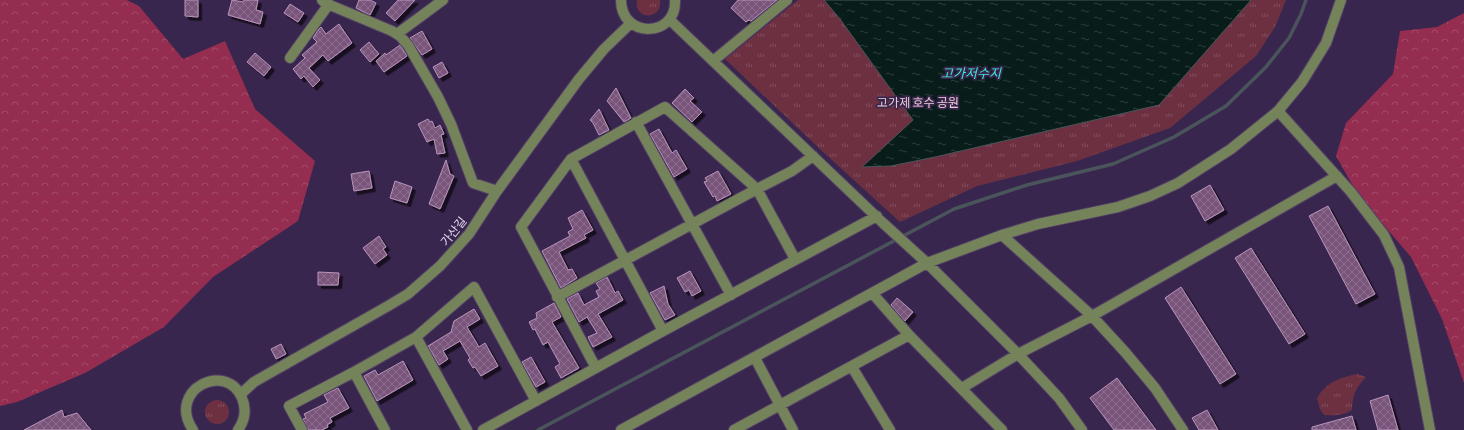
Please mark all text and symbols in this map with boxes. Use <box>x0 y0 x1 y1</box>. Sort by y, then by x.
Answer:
water label: 고가저수지 <box>941 65 1002 81</box>
park label: 고가제 호수 공원 <box>877 95 959 109</box>
street label: 가산길 <box>437 214 469 248</box>

